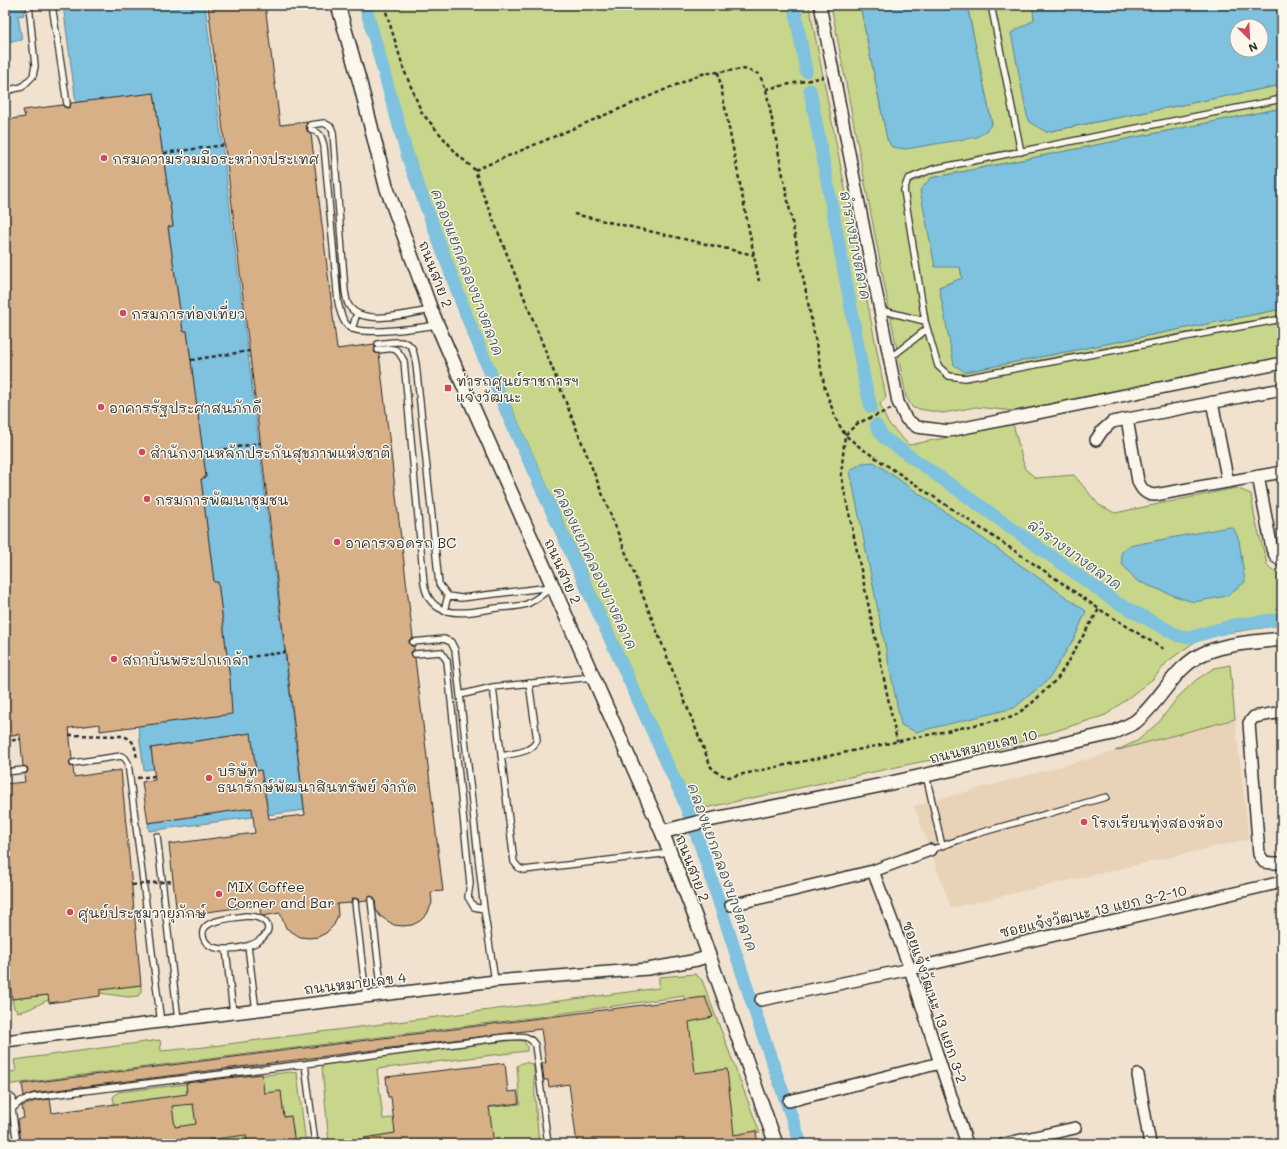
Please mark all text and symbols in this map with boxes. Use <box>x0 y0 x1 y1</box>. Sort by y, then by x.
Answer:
north arrow <box>1229 18 1269 58</box>
text: N <box>1246 39 1260 56</box>
place label: กรมความร่วมมือระหว่างประเทศ <box>112 149 319 168</box>
marker: กรมความร่วมมือระหว่างประเทศ <box>99 153 109 163</box>
water label: คลองแยกคลองบางตลาด <box>427 185 509 359</box>
water label: ลำรางบางตลาด <box>836 188 876 302</box>
street label: ถนนสาย 2 <box>415 238 457 310</box>
place label: กรมการท่องเที่ยว <box>131 300 245 323</box>
marker: กรมการท่องเที่ยว <box>118 308 128 318</box>
place label: ท่ารถศูนย์ราชการฯ แจ้งวัฒนะ <box>456 371 579 406</box>
marker: ท่ารถศูนย์ราชการฯ แจ้งวัฒนะ <box>443 383 453 393</box>
place label: อาคารรัฐประศาสนภักดี <box>109 398 262 417</box>
marker: อาคารรัฐประศาสนภักดี <box>96 402 106 412</box>
place label: สำนักงานหลักประกันสุขภาพแห่งชาติ <box>150 443 390 464</box>
marker: สำนักงานหลักประกันสุขภาพแห่งชาติ <box>137 447 147 457</box>
water label: คลองแยกคลองบางตลาด <box>549 483 643 653</box>
place label: กรมการพัฒนาชุมชน <box>155 490 289 511</box>
marker: กรมการพัฒนาชุมชน <box>142 494 152 504</box>
water label: ลำรางบางตลาด <box>1024 514 1126 594</box>
place label: อาคารจอดรถ BC <box>345 533 456 552</box>
street label: ถนนสาย 2 <box>540 535 586 607</box>
marker: อาคารจอดรถ BC <box>332 537 342 547</box>
place label: สถาบันพระปกเกล้า <box>122 650 249 669</box>
marker: สถาบันพระปกเกล้า <box>109 654 119 664</box>
street label: ถนนหมายเลข 10 <box>927 724 1039 768</box>
place label: บริษัท ธนารักษ์พัฒนาสินทรัพย์ จำกัด <box>217 761 417 796</box>
marker: บริษัท ธนารักษ์พัฒนาสินทรัพย์ จำกัด <box>204 773 214 783</box>
water label: คลองแยกคลองบางตลาด <box>683 780 763 954</box>
place label: โรงเรียนทุ่งสองห้อง <box>1091 813 1223 834</box>
marker: โรงเรียนทุ่งสองห้อง <box>1079 817 1089 827</box>
street label: ถนนสาย 2 <box>672 832 714 904</box>
place label: MIX Coffee Corner and Bar <box>227 877 335 912</box>
street label: ซอยแจ้งวัฒนะ 13 แยก 3-2-10 <box>998 880 1189 942</box>
marker: MIX Coffee Corner and Bar <box>214 889 224 899</box>
place label: ศูนย์ประชุมวายุภักษ์ <box>78 903 206 924</box>
marker: ศูนย์ประชุมวายุภักษ์ <box>65 907 75 917</box>
street label: ซอยแจ้งวัฒนะ 13 แยก 3-2 <box>898 918 972 1086</box>
street label: ถนนหมายเลข 4 <box>303 967 408 999</box>

